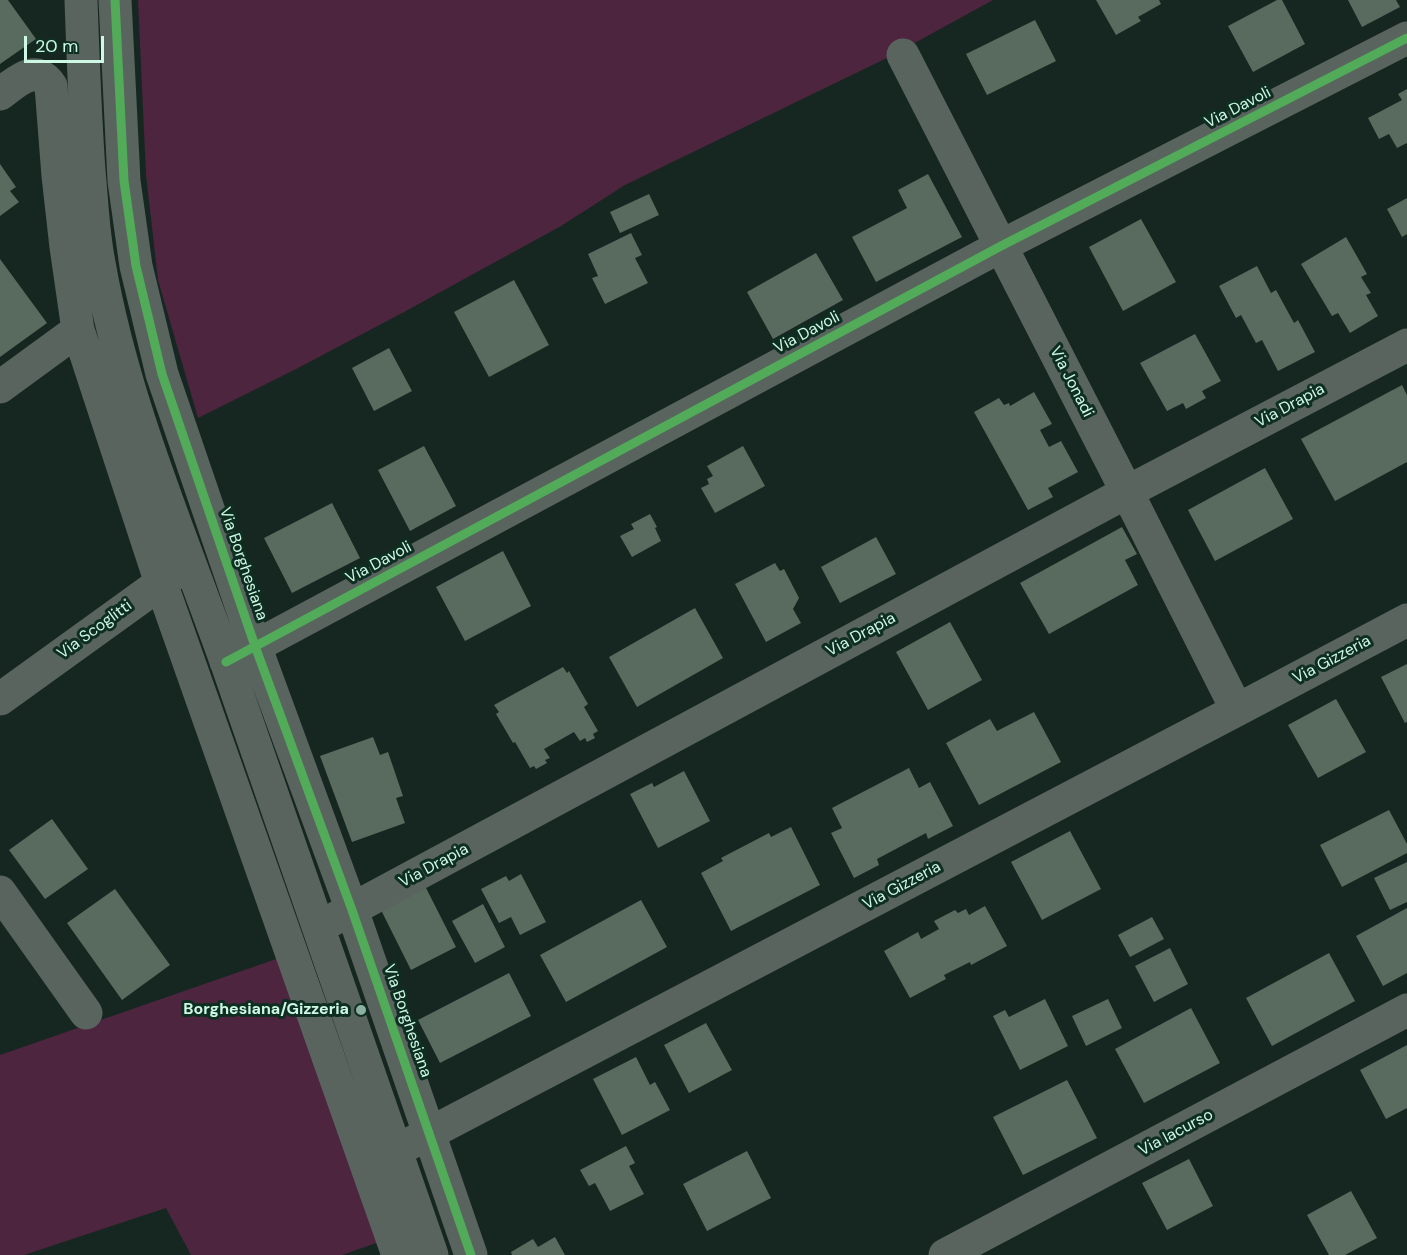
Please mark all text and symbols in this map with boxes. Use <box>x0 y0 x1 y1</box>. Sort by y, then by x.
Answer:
scale bar <box>27 24 106 62</box>
text: 20 m <box>35 34 78 58</box>
street label: Via Davoli <box>1202 83 1274 133</box>
street label: Via Davoli <box>771 308 843 358</box>
street label: Via Jonadi <box>1045 343 1097 421</box>
street label: Via Drapia <box>1252 380 1328 432</box>
street label: Via Borghesiana <box>215 505 271 623</box>
street label: Via Davoli <box>343 538 415 588</box>
street label: Via Scoglitti <box>54 596 136 664</box>
street label: Via Drapia <box>823 609 899 661</box>
street label: Via Gizzeria <box>1290 631 1374 689</box>
street label: Via Drapia <box>396 840 472 892</box>
street label: Via Gizzeria <box>860 857 944 915</box>
street label: Via Borghesiana <box>379 962 435 1080</box>
place label: Borghesiana/Gizzeria <box>183 1000 349 1020</box>
marker: Borghesiana/Gizzeria <box>354 1003 368 1017</box>
street label: Via Iacurso <box>1135 1105 1217 1161</box>

